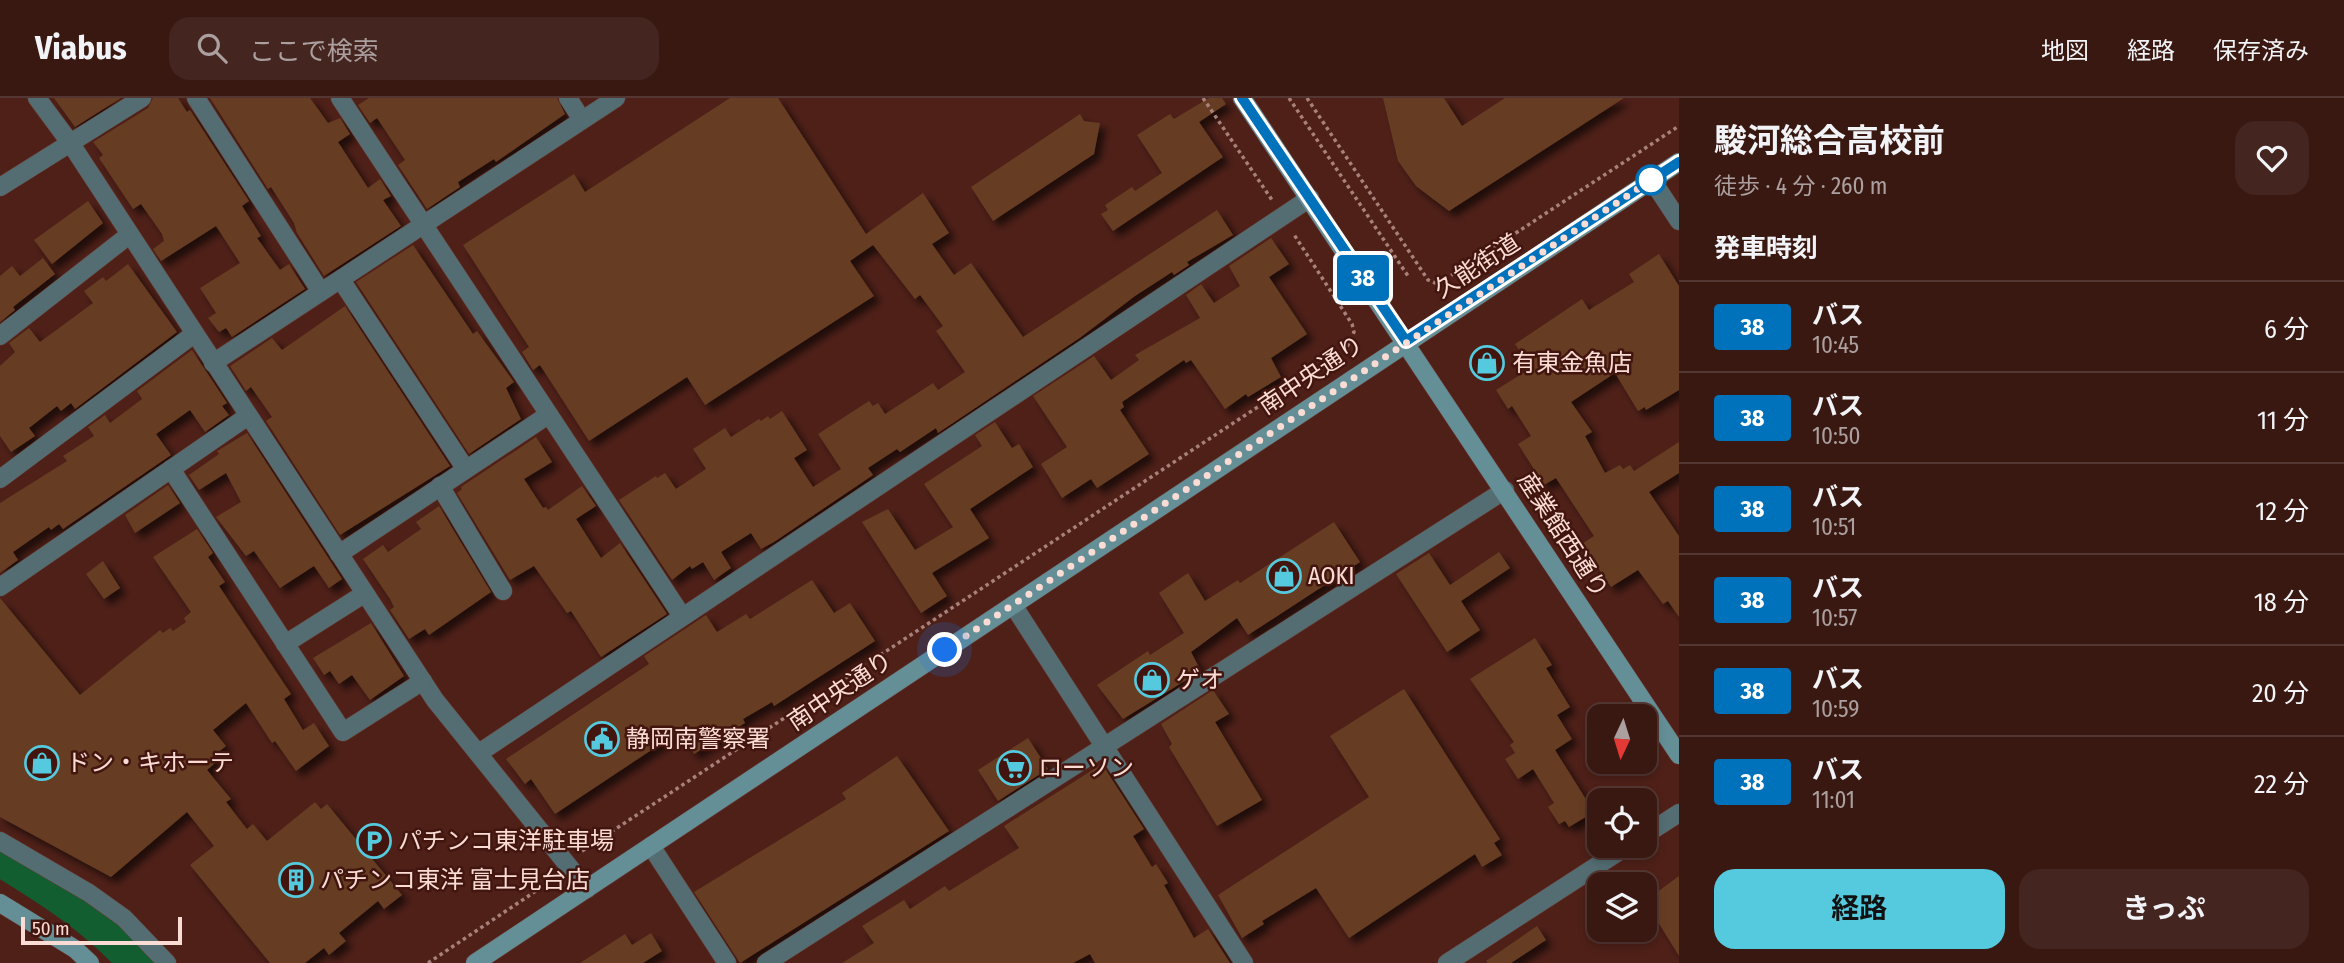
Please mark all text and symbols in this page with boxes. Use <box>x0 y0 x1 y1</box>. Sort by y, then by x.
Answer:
search box <box>169 17 659 80</box>
text: Viabus <box>35 28 127 68</box>
icon: search <box>193 29 231 67</box>
text: ここで検索 <box>249 36 379 67</box>
text: 地図 <box>2041 37 2089 65</box>
text: 経路 <box>2127 37 2175 65</box>
text: 保存済み <box>2213 37 2309 65</box>
text: 駿河総合高校前 <box>1714 121 1945 161</box>
button: heart <box>2235 121 2309 195</box>
unlabelled marker <box>1636 165 1666 195</box>
text: 徒歩 · 4 分 · 260 m <box>1714 172 1888 200</box>
street label: 久能街道 <box>1429 228 1525 304</box>
text: 発車時刻 <box>1714 233 1818 264</box>
line badge: 38 <box>1332 255 1394 301</box>
text: 38 <box>1351 264 1375 292</box>
text: バス <box>1812 300 1864 331</box>
text: 38 <box>1740 313 1765 341</box>
text: 6 分 <box>2264 314 2309 345</box>
street label: 南中央通り <box>1253 330 1369 420</box>
text: 10:45 <box>1812 331 1859 359</box>
shop icon: 有東金魚店 <box>1468 344 1506 382</box>
place label: 有東金魚店 <box>1512 349 1632 377</box>
text: バス <box>1812 391 1864 422</box>
text: 38 <box>1740 404 1765 432</box>
text: 11 分 <box>2257 405 2309 436</box>
text: 10:50 <box>1812 422 1860 450</box>
street label: 産業館西通り <box>1512 467 1614 603</box>
text: バス <box>1812 482 1864 513</box>
text: 38 <box>1740 495 1765 523</box>
text: 12 分 <box>2255 496 2309 527</box>
text: 10:51 <box>1812 513 1856 541</box>
shop icon: AOKI <box>1265 557 1303 595</box>
place label: AOKI <box>1308 562 1354 590</box>
text: バス <box>1812 573 1864 604</box>
text: 38 <box>1740 586 1765 614</box>
text: 18 分 <box>2254 587 2309 618</box>
text: 10:57 <box>1812 604 1857 632</box>
your location <box>927 632 962 667</box>
street label: 南中央通り <box>782 646 898 736</box>
shop icon: ゲオ <box>1133 661 1171 699</box>
text: バス <box>1812 664 1864 695</box>
place label: ゲオ <box>1176 666 1224 694</box>
text: 38 <box>1740 677 1765 705</box>
text: 20 分 <box>2252 678 2309 709</box>
text: 10:59 <box>1812 695 1859 723</box>
north arrow <box>1587 704 1657 774</box>
map controls <box>1587 704 1657 942</box>
public building icon: 静岡南警察署 <box>583 720 621 758</box>
place label: 静岡南警察署 <box>626 725 770 753</box>
shop icon: ドン・キホーテ <box>23 744 61 782</box>
place label: ドン・キホーテ <box>66 749 234 777</box>
supermarket icon: ローソン <box>995 749 1033 787</box>
place label: ローソン <box>1038 754 1134 782</box>
text: バス <box>1812 755 1864 786</box>
text: 38 <box>1740 768 1765 796</box>
text: 22 分 <box>2254 769 2309 800</box>
text: 11:01 <box>1812 786 1855 814</box>
button: locate <box>1587 788 1657 858</box>
parking icon: パチンコ東洋駐車場 <box>355 822 393 860</box>
place label: パチンコ東洋駐車場 <box>398 827 614 855</box>
building icon: パチンコ東洋 富士見台店 <box>277 861 315 899</box>
place label: パチンコ東洋 富士見台店 <box>320 866 590 894</box>
button: 経路 <box>1714 869 2005 949</box>
button: きっぷ <box>2019 869 2309 949</box>
button: layers <box>1587 872 1657 942</box>
scale bar <box>21 914 182 946</box>
text: 50 m <box>32 917 70 940</box>

